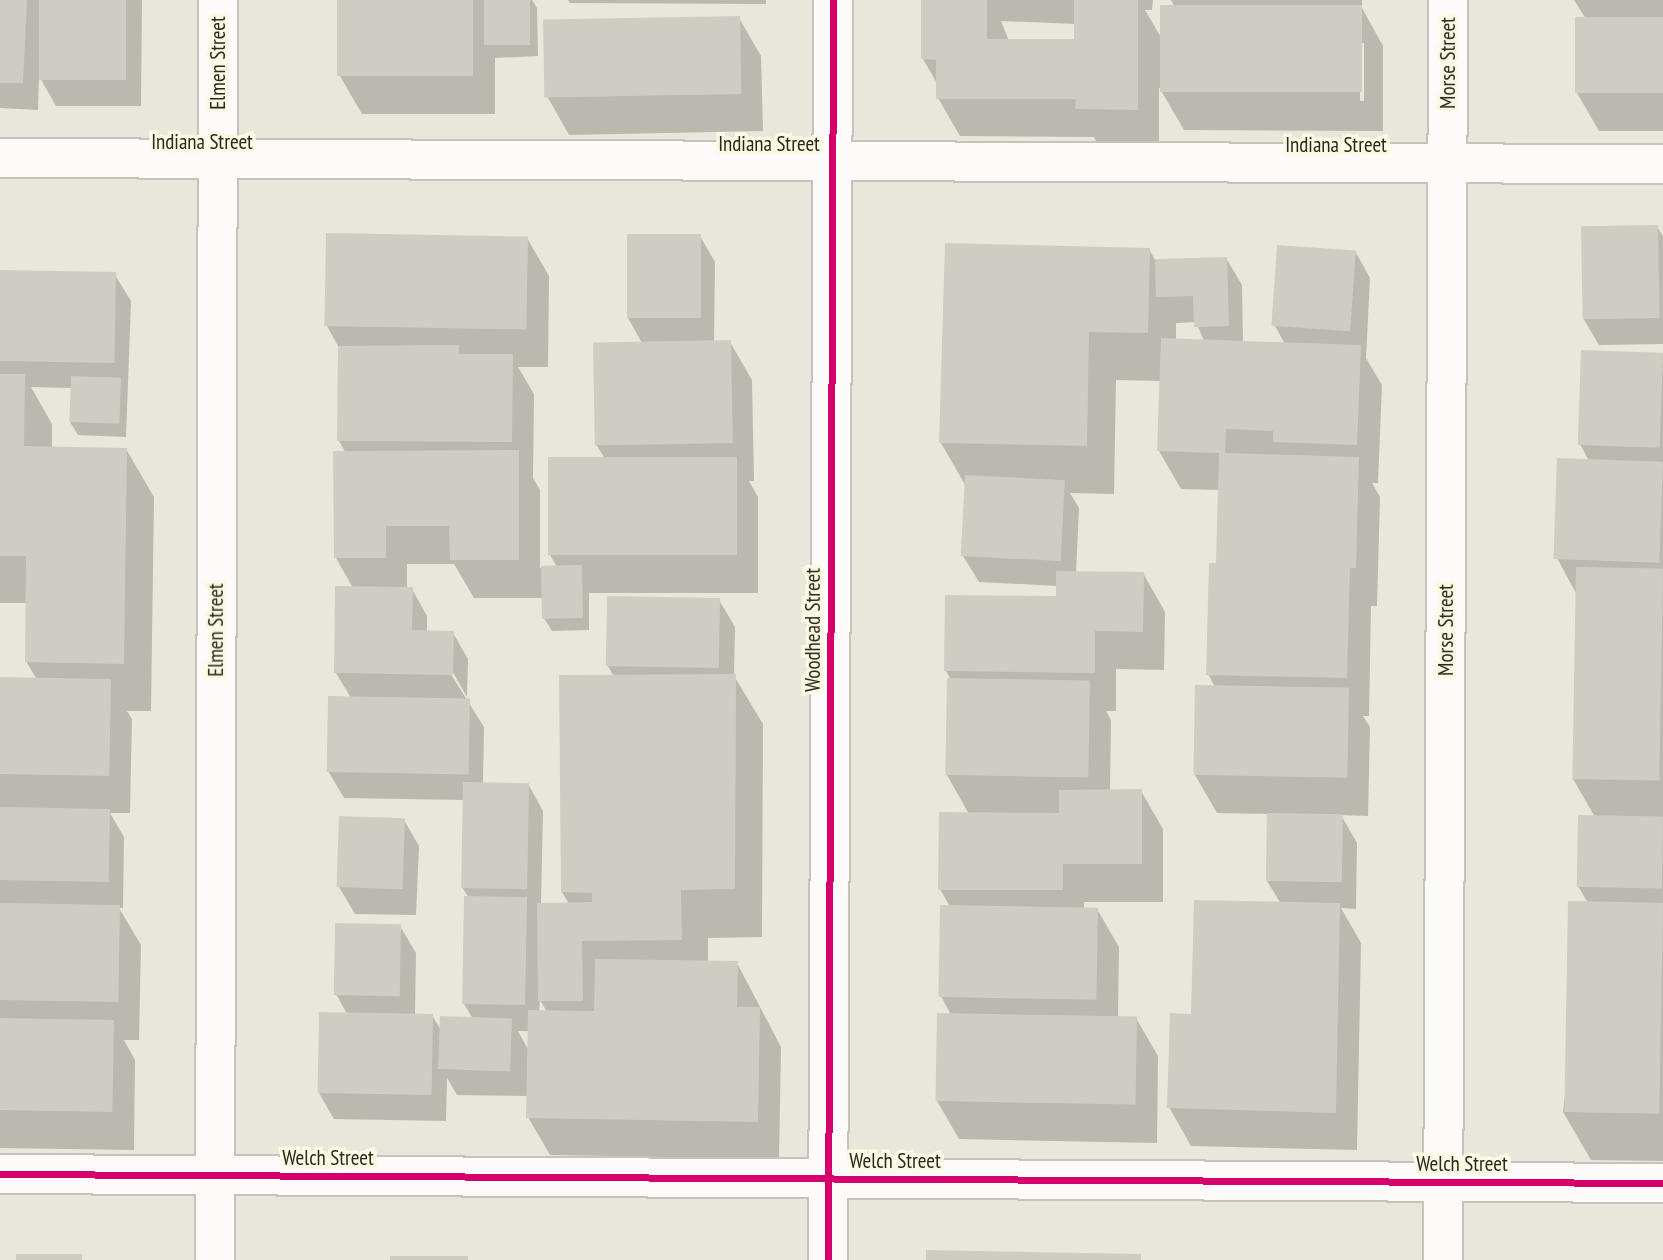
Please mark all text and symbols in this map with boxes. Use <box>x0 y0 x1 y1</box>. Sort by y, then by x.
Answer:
street label: Elmen Street <box>205 16 231 110</box>
street label: Morse Street <box>1435 17 1461 109</box>
street label: Indiana Street <box>151 129 253 155</box>
street label: Indiana Street <box>718 131 820 157</box>
street label: Indiana Street <box>1285 132 1387 158</box>
street label: Woodhead Street <box>800 568 826 692</box>
street label: Elmen Street <box>203 583 229 677</box>
street label: Morse Street <box>1433 584 1459 676</box>
street label: Welch Street <box>282 1145 374 1171</box>
street label: Welch Street <box>849 1148 941 1174</box>
street label: Welch Street <box>1416 1151 1508 1177</box>

